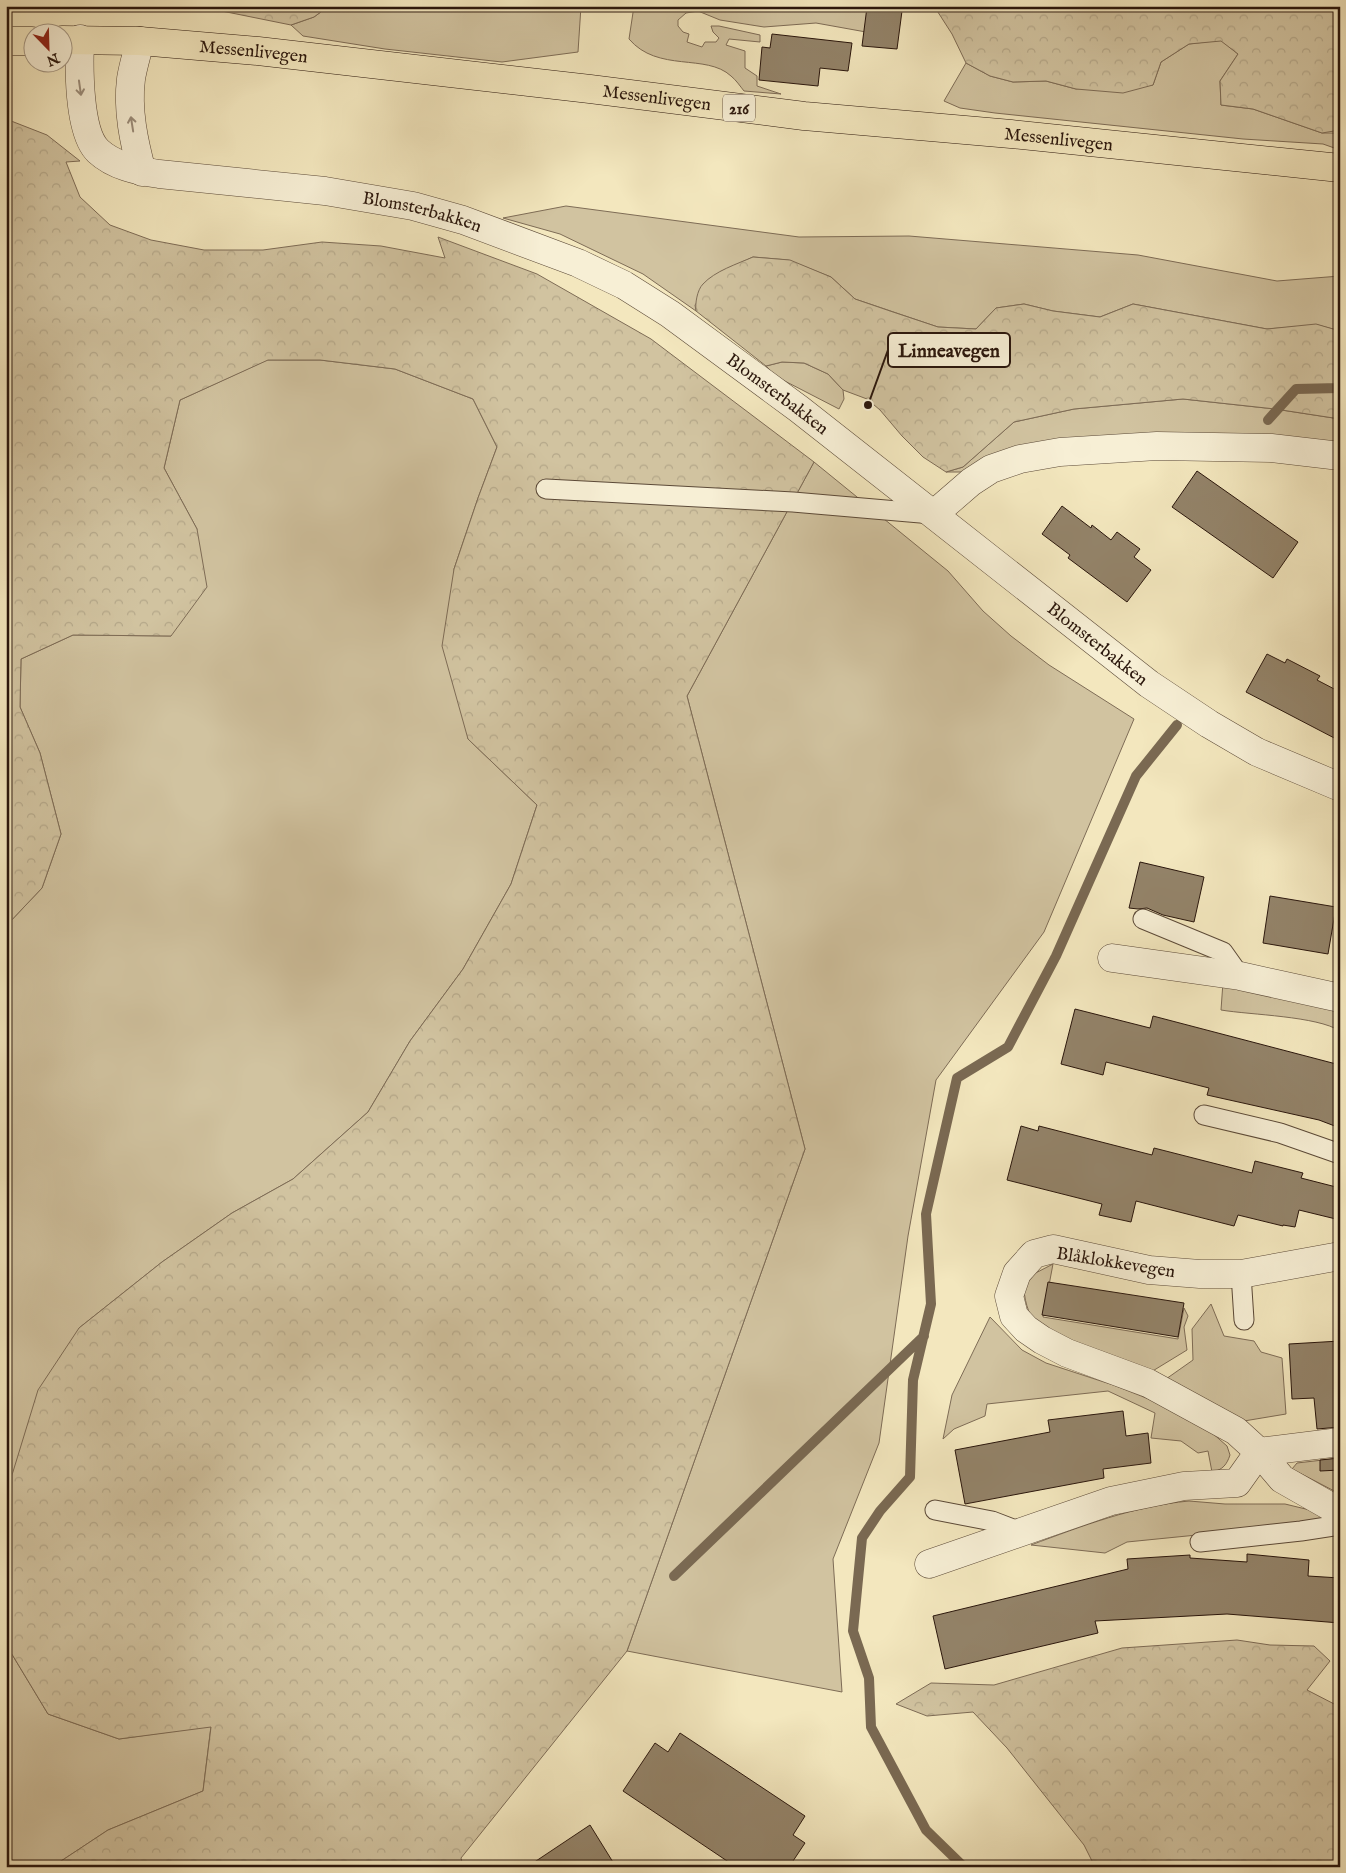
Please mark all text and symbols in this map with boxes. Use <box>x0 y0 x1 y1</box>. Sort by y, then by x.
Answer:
north arrow <box>22 22 72 72</box>
street label: Messenlivegen <box>198 36 309 70</box>
text: N <box>44 48 63 70</box>
one-way arrow <box>76 80 86 96</box>
street label: Messenlivegen <box>601 81 713 117</box>
road number: 216 <box>723 95 755 122</box>
one-way arrow <box>127 117 137 133</box>
street label: Messenlivegen <box>1003 123 1114 158</box>
street label: Blomsterbakken <box>361 188 485 239</box>
callout: Linneavegen <box>888 333 1010 367</box>
text: Linneavegen <box>898 340 1000 364</box>
street label: Blomsterbakken <box>721 349 833 441</box>
street label: Blomsterbakken <box>1042 598 1152 692</box>
street label: Blåklokkevegen <box>1055 1243 1177 1284</box>

